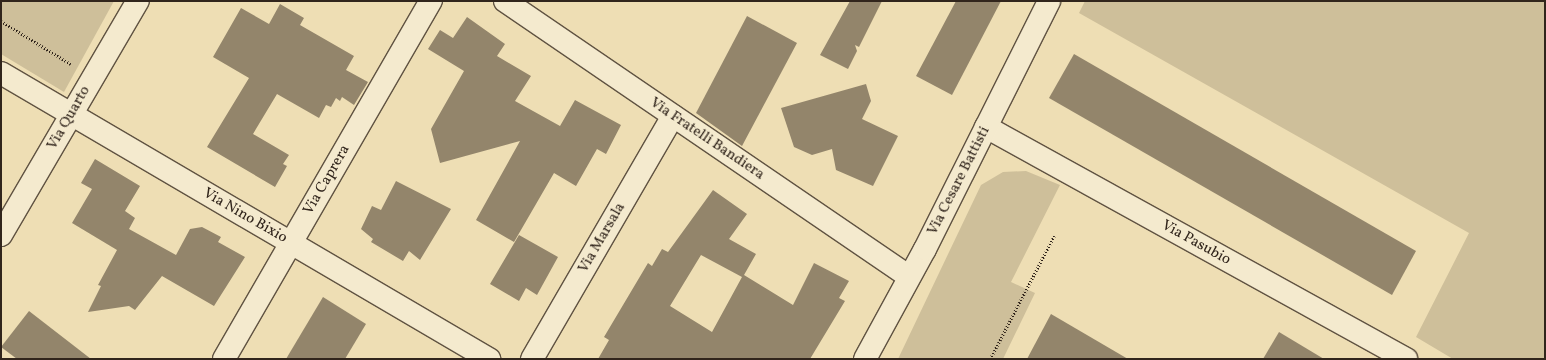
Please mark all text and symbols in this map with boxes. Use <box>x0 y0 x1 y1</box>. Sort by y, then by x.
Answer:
street label: Via Quarto <box>44 83 94 153</box>
street label: Via Fratelli Bandiera <box>646 94 768 184</box>
street label: Via Cesare Battisti <box>924 124 994 238</box>
street label: Via Caprera <box>300 142 354 218</box>
street label: Via Nino Bixio <box>200 185 290 247</box>
street label: Via Marsala <box>575 200 629 276</box>
street label: Via Pasubio <box>1158 217 1234 269</box>

